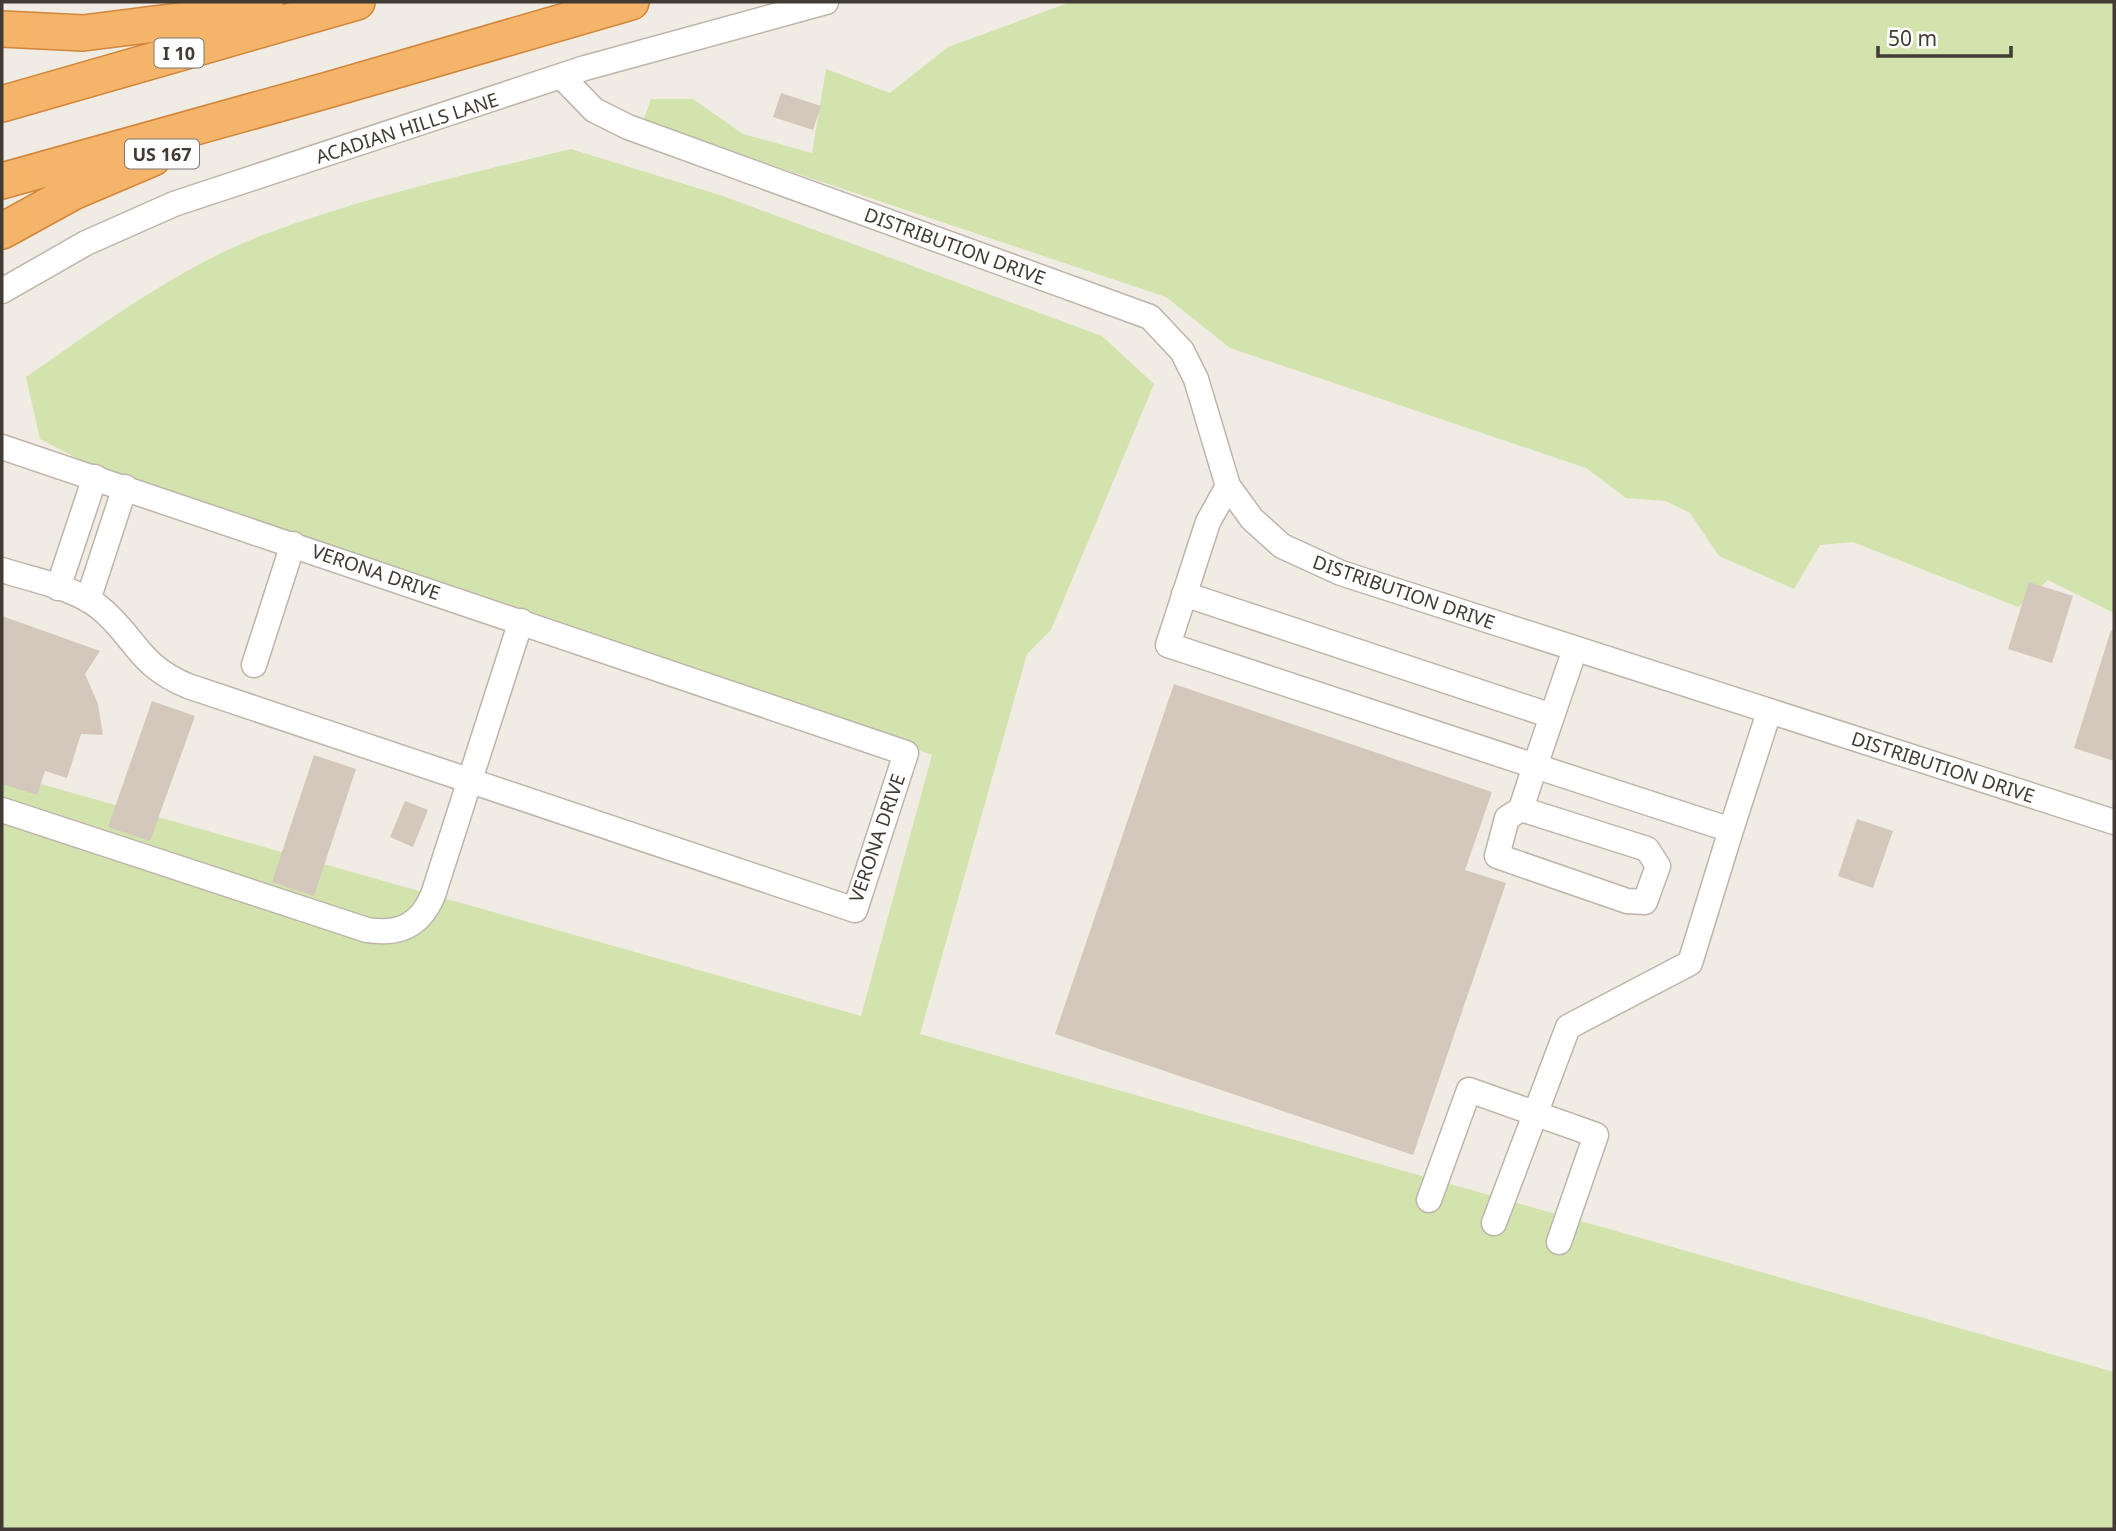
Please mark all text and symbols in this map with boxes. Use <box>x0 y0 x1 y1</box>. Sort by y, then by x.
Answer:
scale bar <box>1878 14 2011 58</box>
text: 50 m <box>1888 24 1937 52</box>
road number: I 10 <box>154 38 204 68</box>
street label: ACADIAN HILLS LANE <box>312 86 502 170</box>
road number: US 167 <box>125 140 199 168</box>
street label: DISTRIBUTION DRIVE <box>861 201 1049 291</box>
street label: VERONA DRIVE <box>308 538 444 606</box>
street label: DISTRIBUTION DRIVE <box>1309 549 1499 635</box>
street label: DISTRIBUTION DRIVE <box>1848 725 2038 809</box>
street label: VERONA DRIVE <box>843 770 911 906</box>

